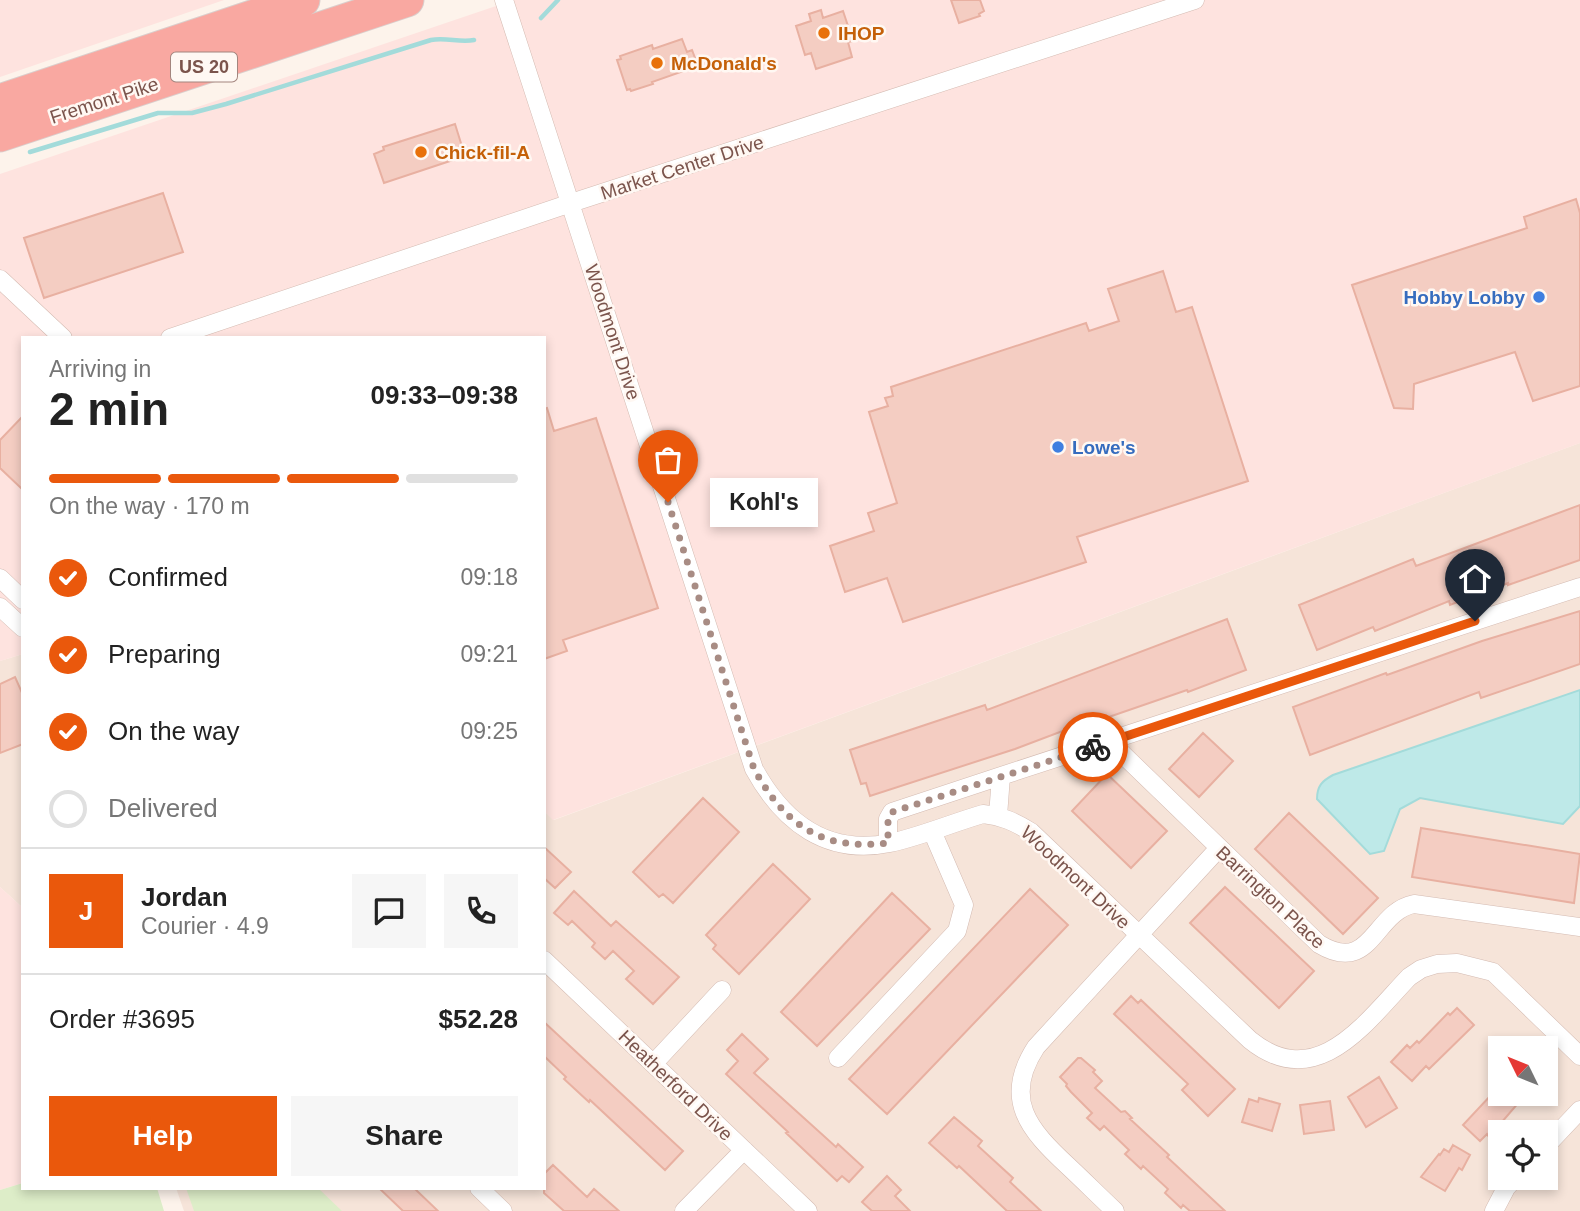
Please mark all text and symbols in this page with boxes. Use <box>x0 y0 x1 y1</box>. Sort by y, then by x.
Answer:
place label: IHOP <box>838 23 885 44</box>
marker: IHOP <box>816 25 832 41</box>
road number: US 20 <box>171 52 237 82</box>
place label: McDonald's <box>671 53 777 74</box>
marker: McDonald's <box>649 55 665 71</box>
street label: Fremont Pike <box>47 73 161 128</box>
street label: Market Center Drive <box>598 131 766 204</box>
place label: Chick-fil-A <box>435 142 530 163</box>
marker: Chick-fil-A <box>413 144 429 160</box>
street label: Woodmont Drive <box>581 262 644 403</box>
place label: Hobby Lobby <box>1404 287 1525 308</box>
marker: Hobby Lobby <box>1531 289 1547 305</box>
text: Arriving in <box>49 356 151 382</box>
text: 09:33–09:38 <box>371 380 518 410</box>
text: 2 min <box>49 383 169 435</box>
pin <box>638 430 698 502</box>
place label: Lowe's <box>1072 437 1136 458</box>
marker: Lowe's <box>1050 439 1066 455</box>
icon: bag <box>649 441 687 479</box>
callout: Kohl's <box>710 477 818 526</box>
text: Kohl's <box>729 489 799 515</box>
text: On the way · 170 m <box>49 493 250 519</box>
pin <box>1445 549 1505 621</box>
icon: check <box>49 559 87 597</box>
icon: home <box>1456 560 1494 598</box>
text: Confirmed <box>108 562 228 592</box>
text: 09:18 <box>460 564 518 590</box>
icon: check <box>49 636 87 674</box>
text: Preparing <box>108 639 221 669</box>
text: 09:21 <box>460 641 518 667</box>
courier <box>1058 712 1128 782</box>
icon: check <box>49 713 87 751</box>
text: On the way <box>108 716 240 746</box>
text: 09:25 <box>460 718 518 744</box>
icon: bike <box>1074 728 1112 766</box>
text: Delivered <box>108 793 218 823</box>
street label: Woodmont Drive <box>1017 822 1134 933</box>
street label: Barrington Place <box>1212 842 1329 953</box>
button: chat <box>352 874 426 948</box>
button: phone <box>444 874 518 948</box>
text: Jordan <box>141 882 228 912</box>
text: J <box>79 896 93 926</box>
text: Courier · 4.9 <box>141 913 269 939</box>
text: Order #3695 <box>49 1004 195 1034</box>
text: $52.28 <box>438 1004 518 1034</box>
street label: Heatherford Drive <box>614 1026 737 1145</box>
north arrow <box>1488 1036 1558 1106</box>
map controls <box>1488 1036 1558 1190</box>
button: Help <box>49 1096 277 1176</box>
button: Share <box>291 1096 518 1176</box>
button: locate <box>1488 1120 1558 1190</box>

